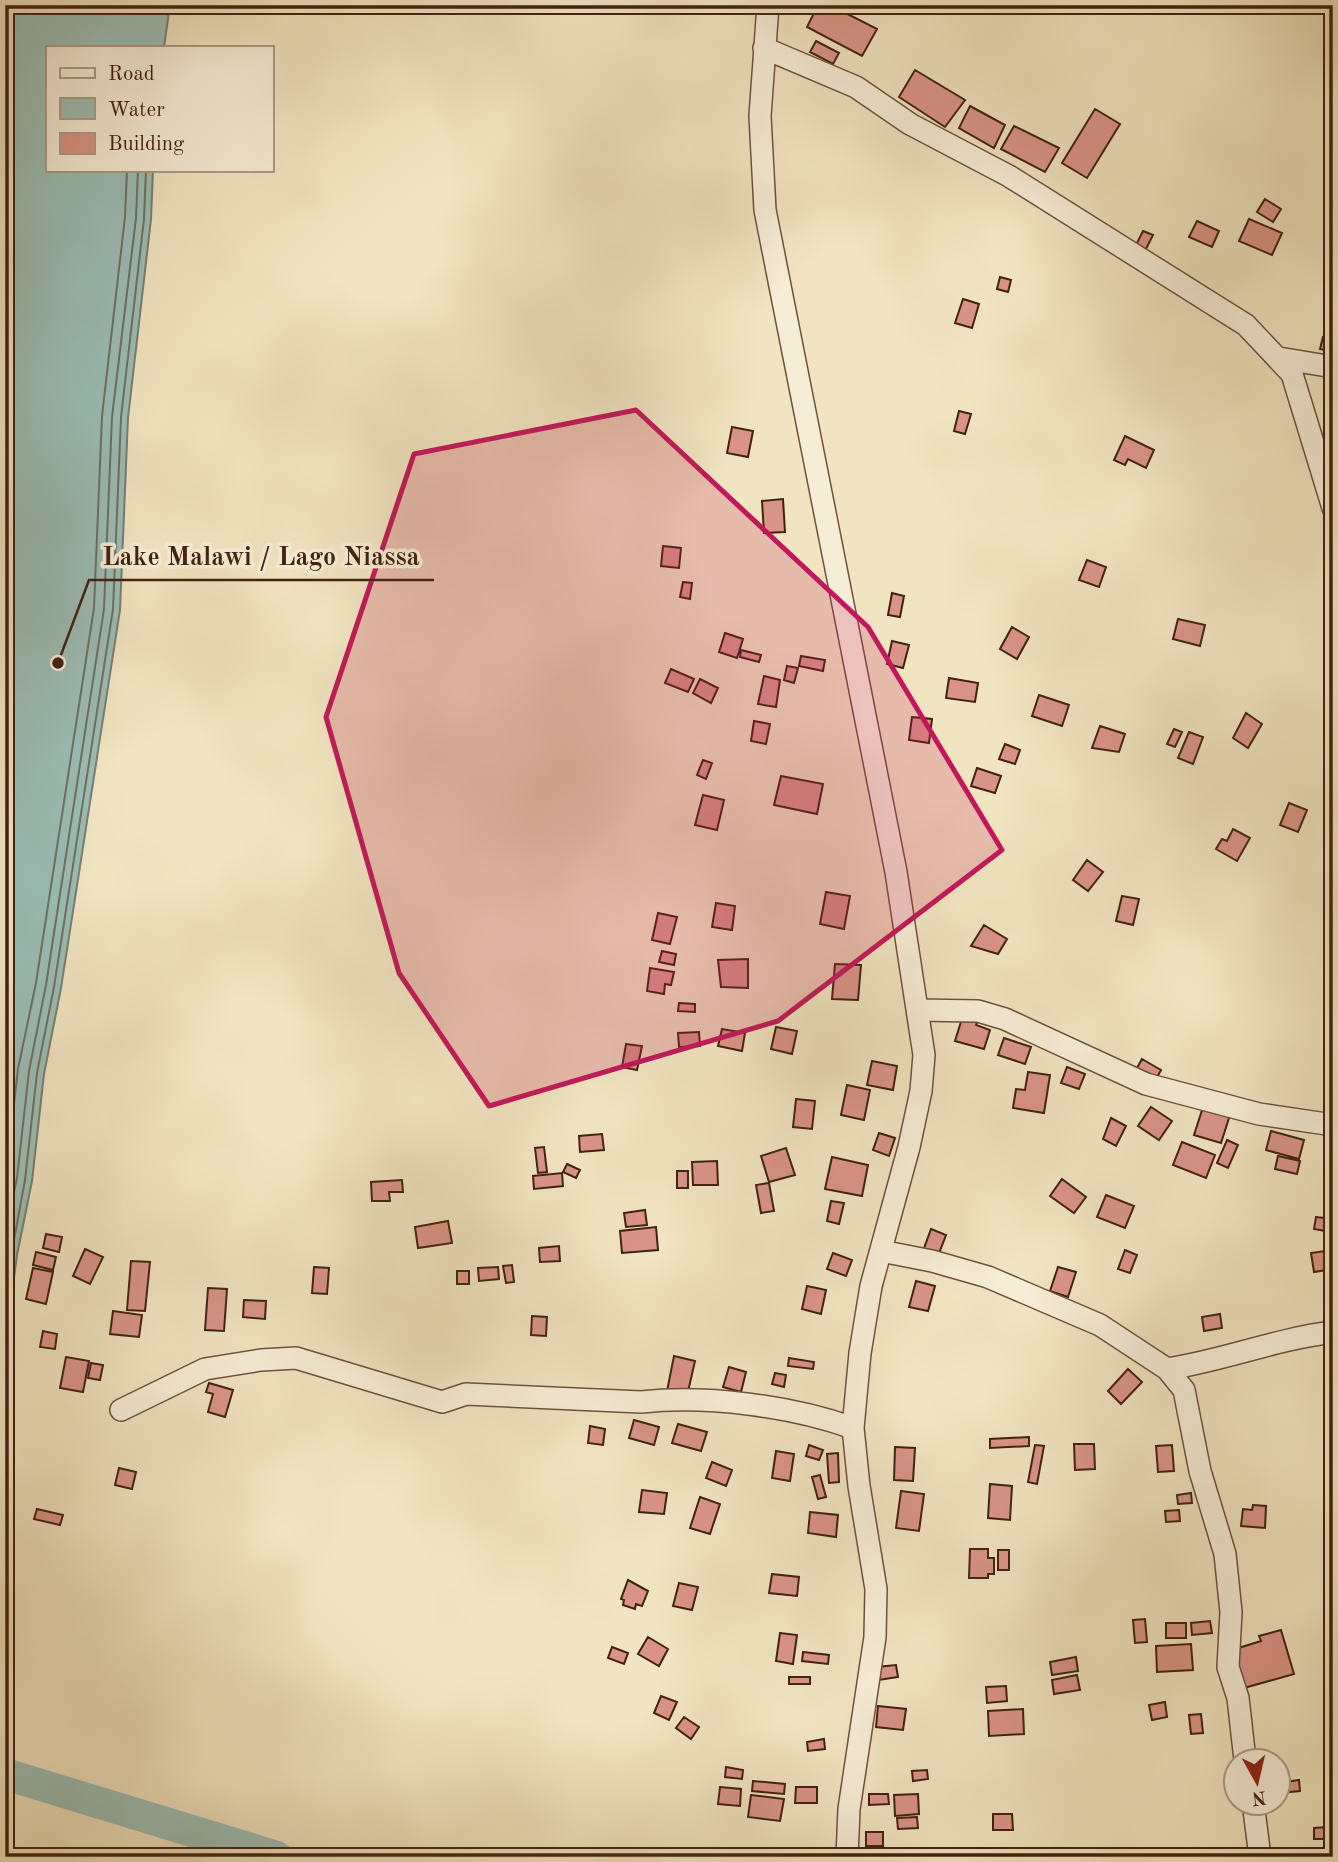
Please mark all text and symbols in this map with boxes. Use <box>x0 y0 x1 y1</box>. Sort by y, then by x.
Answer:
legend <box>46 46 273 172</box>
text: Road <box>108 64 155 85</box>
text: Water <box>108 100 165 121</box>
text: Building <box>108 134 185 155</box>
callout: Lake Malawi / Lago Niassa <box>89 533 434 580</box>
text: Lake Malawi / Lago Niassa <box>102 545 420 571</box>
north arrow <box>1222 1746 1292 1816</box>
text: N <box>1250 1786 1268 1807</box>

